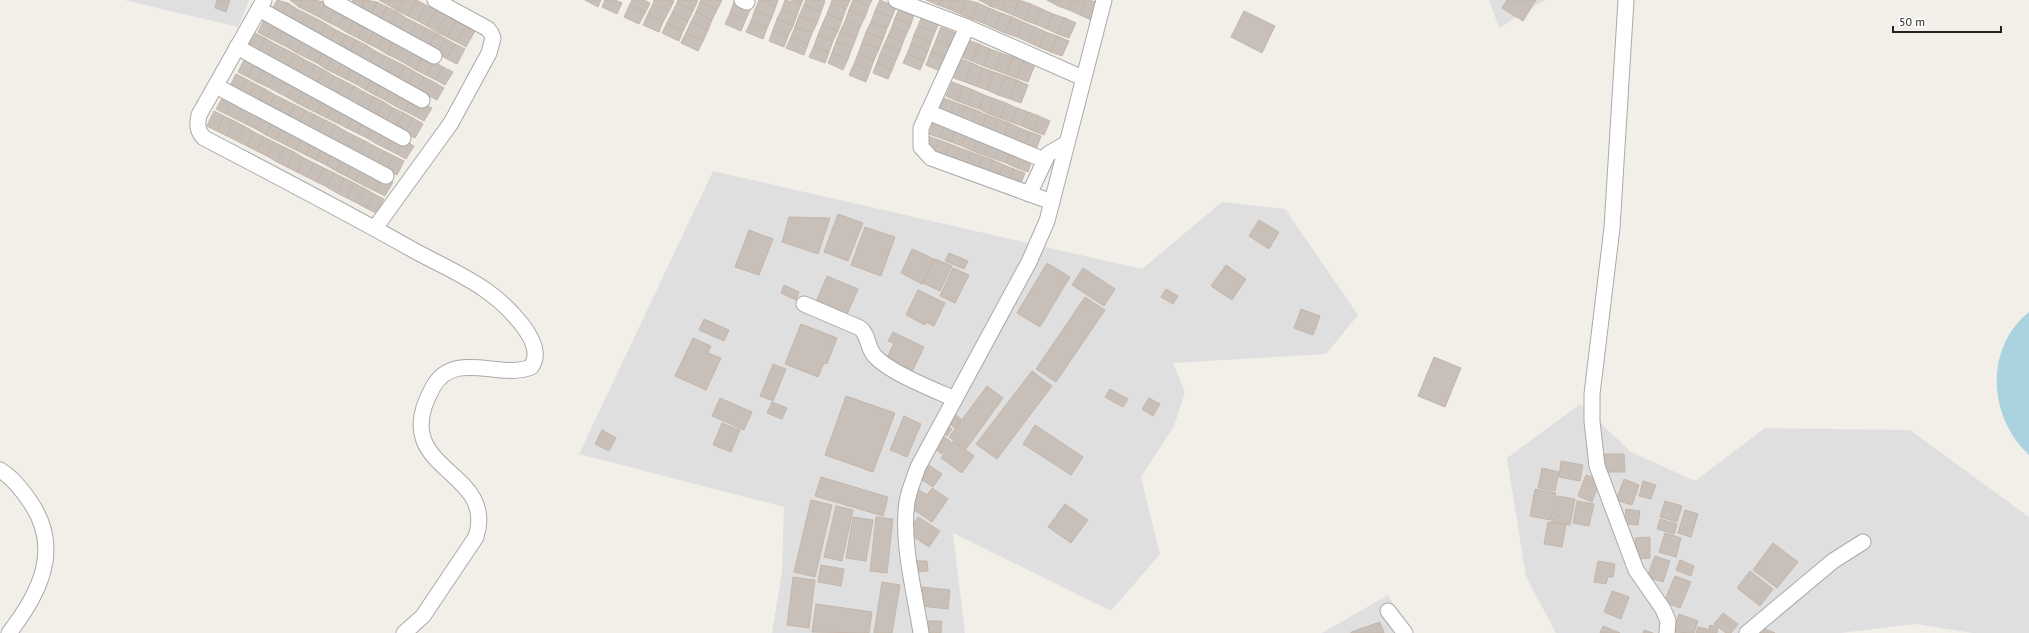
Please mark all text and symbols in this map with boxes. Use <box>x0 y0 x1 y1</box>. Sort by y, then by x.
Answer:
scale bar <box>1893 8 2001 34</box>
text: 50 m <box>1899 14 1925 29</box>

